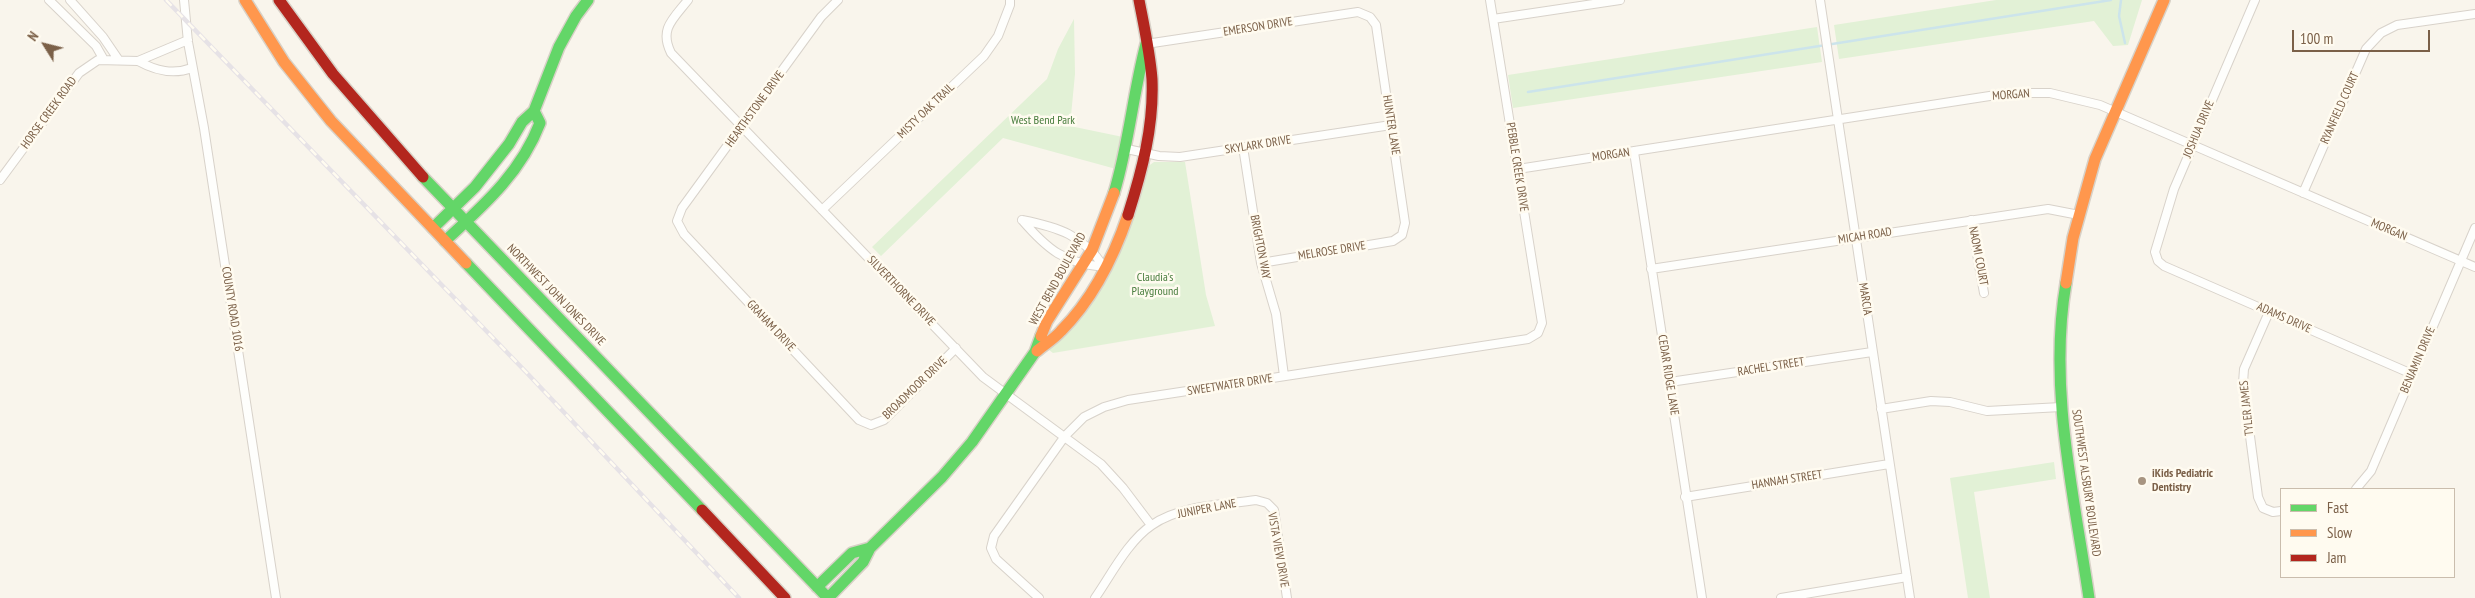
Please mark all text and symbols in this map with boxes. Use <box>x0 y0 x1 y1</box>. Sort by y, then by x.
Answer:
street label: EMERSON DRIVE <box>1222 14 1294 40</box>
north arrow <box>20 20 70 70</box>
scale bar <box>2295 20 2432 52</box>
text: N <box>23 28 42 45</box>
text: 100 m <box>2300 29 2333 48</box>
street label: HEARTHSTONE DRIVE <box>723 68 787 150</box>
street label: RYANFIELD COURT <box>2318 70 2362 146</box>
street label: HORSE CREEK ROAD <box>18 74 80 152</box>
street label: MISTY OAK TRAIL <box>895 80 957 142</box>
street label: MORGAN <box>1992 87 2030 103</box>
street label: HUNTER LANE <box>1379 94 1403 156</box>
street label: JOSHUA DRIVE <box>2180 98 2218 160</box>
park label: West Bend Park <box>1011 114 1075 128</box>
street label: PEBBLE CREEK DRIVE <box>1503 121 1531 213</box>
street label: SKYLARK DRIVE <box>1224 133 1292 157</box>
street label: MORGAN <box>1591 145 1631 165</box>
street label: BRIGHTON WAY <box>1247 214 1273 280</box>
street label: MORGAN <box>2369 216 2409 244</box>
street label: MICAH ROAD <box>1837 225 1893 247</box>
street label: NAOMI COURT <box>1965 225 1991 287</box>
street label: WEST BEND BOULEVARD <box>1027 230 1089 328</box>
street label: MELROSE DRIVE <box>1297 239 1367 263</box>
street label: NORTHWEST JOHN JONES DRIVE <box>504 241 608 349</box>
street label: SILVERTHORNE DRIVE <box>864 253 938 329</box>
street label: COUNTY ROAD 1016 <box>218 266 246 352</box>
park label: Claudia's Playground <box>1132 271 1178 299</box>
street label: MARCIA <box>1855 282 1875 316</box>
street label: GRAHAM DRIVE <box>744 297 798 355</box>
street label: ADAMS DRIVE <box>2254 300 2314 336</box>
street label: BENJAMIN DRIVE <box>2398 325 2438 395</box>
street label: CEDAR RIDGE LANE <box>1655 334 1681 416</box>
street label: BROADMOOR DRIVE <box>880 354 950 422</box>
street label: RACHEL STREET <box>1737 355 1805 379</box>
street label: SWEETWATER DRIVE <box>1186 371 1274 399</box>
street label: TYLER JAMES <box>2237 380 2257 436</box>
street label: SOUTHWEST ALSBURY BOULEVARD <box>2069 409 2103 557</box>
street label: HANNAH STREET <box>1751 467 1823 493</box>
place label: iKids Pediatric Dentistry <box>2152 467 2213 495</box>
marker: iKids Pediatric Dentistry <box>2136 475 2148 487</box>
legend <box>2280 488 2455 578</box>
street label: JUNIPER LANE <box>1176 496 1238 522</box>
text: Fast <box>2327 498 2348 517</box>
street label: VISTA VIEW DRIVE <box>1264 511 1292 589</box>
text: Slow <box>2327 523 2352 542</box>
text: Jam <box>2327 548 2346 567</box>

